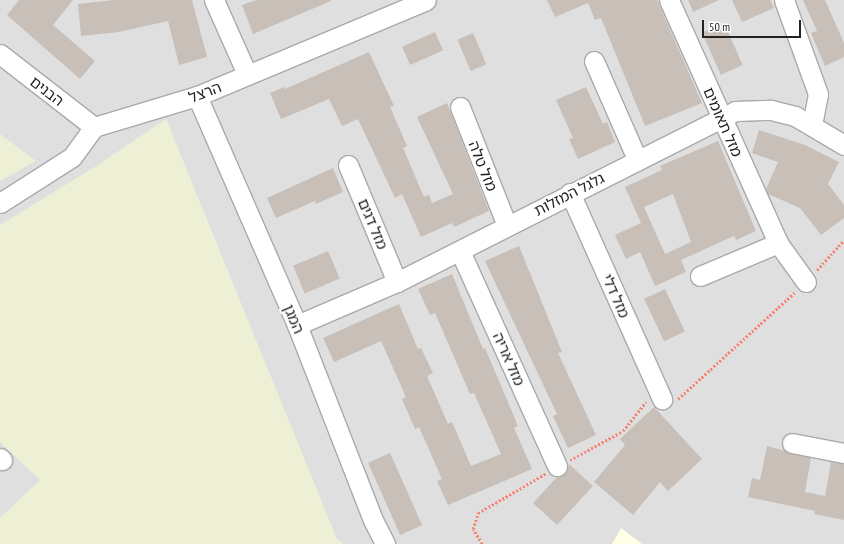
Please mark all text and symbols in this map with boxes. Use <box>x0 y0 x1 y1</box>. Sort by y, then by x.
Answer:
scale bar <box>704 12 803 38</box>
text: 50 m <box>709 19 730 34</box>
street label: הבנים <box>27 72 67 110</box>
street label: הרצל <box>186 78 224 106</box>
street label: מזל תאומים <box>700 84 746 160</box>
street label: מזל טלה <box>465 138 501 194</box>
street label: גלגל המזלות <box>531 169 607 219</box>
street label: מזל דגים <box>354 196 392 252</box>
street label: מזל דלי <box>598 271 634 321</box>
street label: המגן <box>280 302 308 336</box>
street label: מזל אריה <box>489 329 529 389</box>

